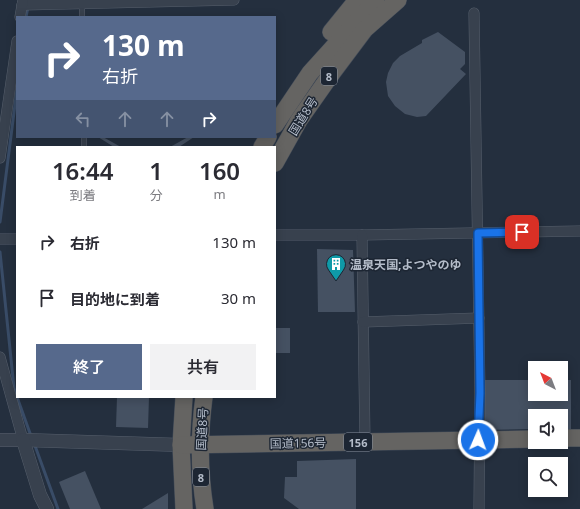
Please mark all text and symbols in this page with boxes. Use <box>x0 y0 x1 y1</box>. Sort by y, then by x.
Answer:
text: 130 m <box>102 26 185 64</box>
icon: right <box>36 32 88 84</box>
text: 右折 <box>102 64 138 88</box>
road number: 8 <box>321 67 337 85</box>
street label: 国道8号 <box>284 93 322 139</box>
icon: left <box>72 108 94 130</box>
icon: ahead <box>114 108 136 130</box>
icon: ahead <box>156 108 178 130</box>
icon: right <box>198 108 220 130</box>
text: 16:44 <box>52 154 113 187</box>
text: 1 <box>149 154 163 187</box>
text: 160 <box>199 154 240 187</box>
text: m <box>213 185 226 203</box>
text: 到着 <box>70 186 96 204</box>
text: 分 <box>150 186 163 204</box>
pin <box>505 215 539 249</box>
icon: arrive <box>511 221 533 243</box>
icon: right <box>36 231 58 253</box>
text: 130 m <box>212 232 256 252</box>
text: 右折 <box>70 233 100 253</box>
building icon: 温泉天国;よつやのゆ <box>325 253 347 281</box>
place label: 温泉天国;よつやのゆ <box>350 256 461 273</box>
icon: arrive <box>36 287 58 309</box>
text: 30 m <box>221 288 256 308</box>
text: 目的地に到着 <box>70 289 160 309</box>
button: 終了 <box>36 344 142 390</box>
button: 共有 <box>150 344 256 390</box>
north arrow <box>528 361 568 401</box>
map controls <box>528 361 568 497</box>
street label: 国道8号 <box>192 407 212 451</box>
button: sound <box>528 409 568 449</box>
position arrow <box>457 419 499 461</box>
road number: 156 <box>344 433 372 451</box>
street label: 国道156号 <box>270 434 326 452</box>
button: search <box>528 457 568 497</box>
road number: 8 <box>193 468 209 486</box>

